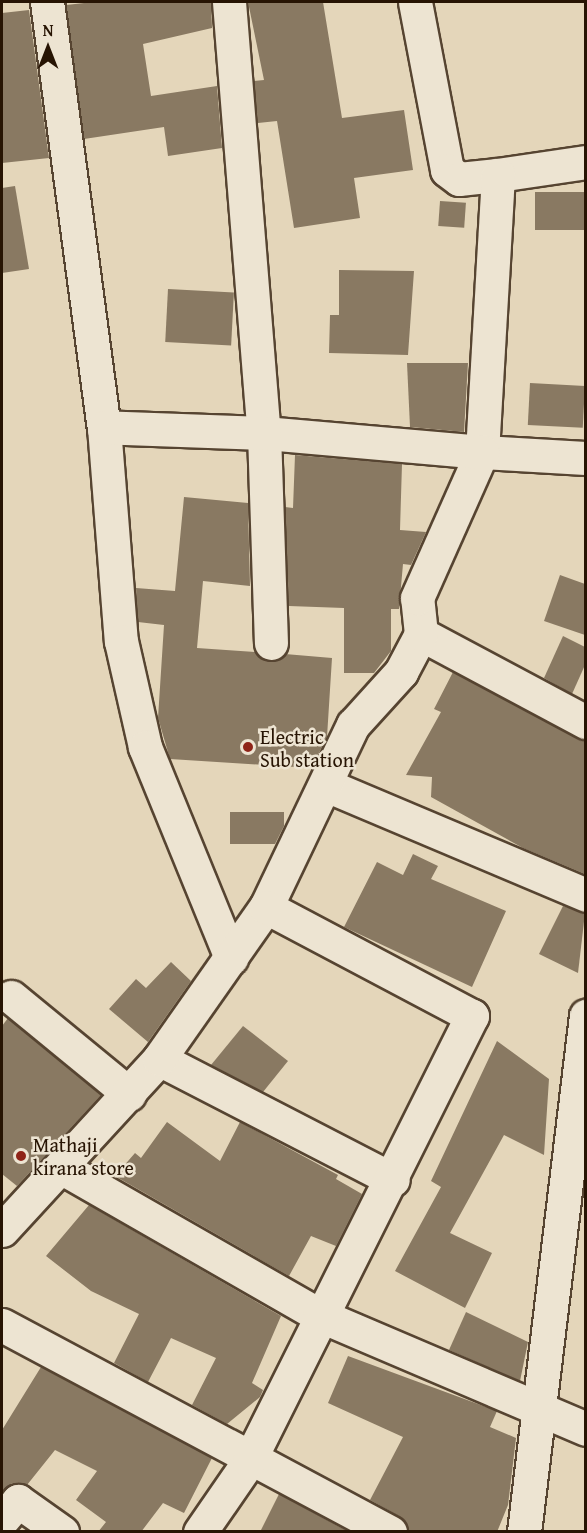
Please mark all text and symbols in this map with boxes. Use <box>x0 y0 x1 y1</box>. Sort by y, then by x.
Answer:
north arrow <box>18 18 78 78</box>
text: N <box>43 18 53 42</box>
place label: Electric Sub station <box>260 724 354 771</box>
marker: Electric Sub station <box>241 740 255 754</box>
place label: Mathaji kirana store <box>33 1132 134 1179</box>
marker: Mathaji kirana store <box>14 1149 28 1163</box>

